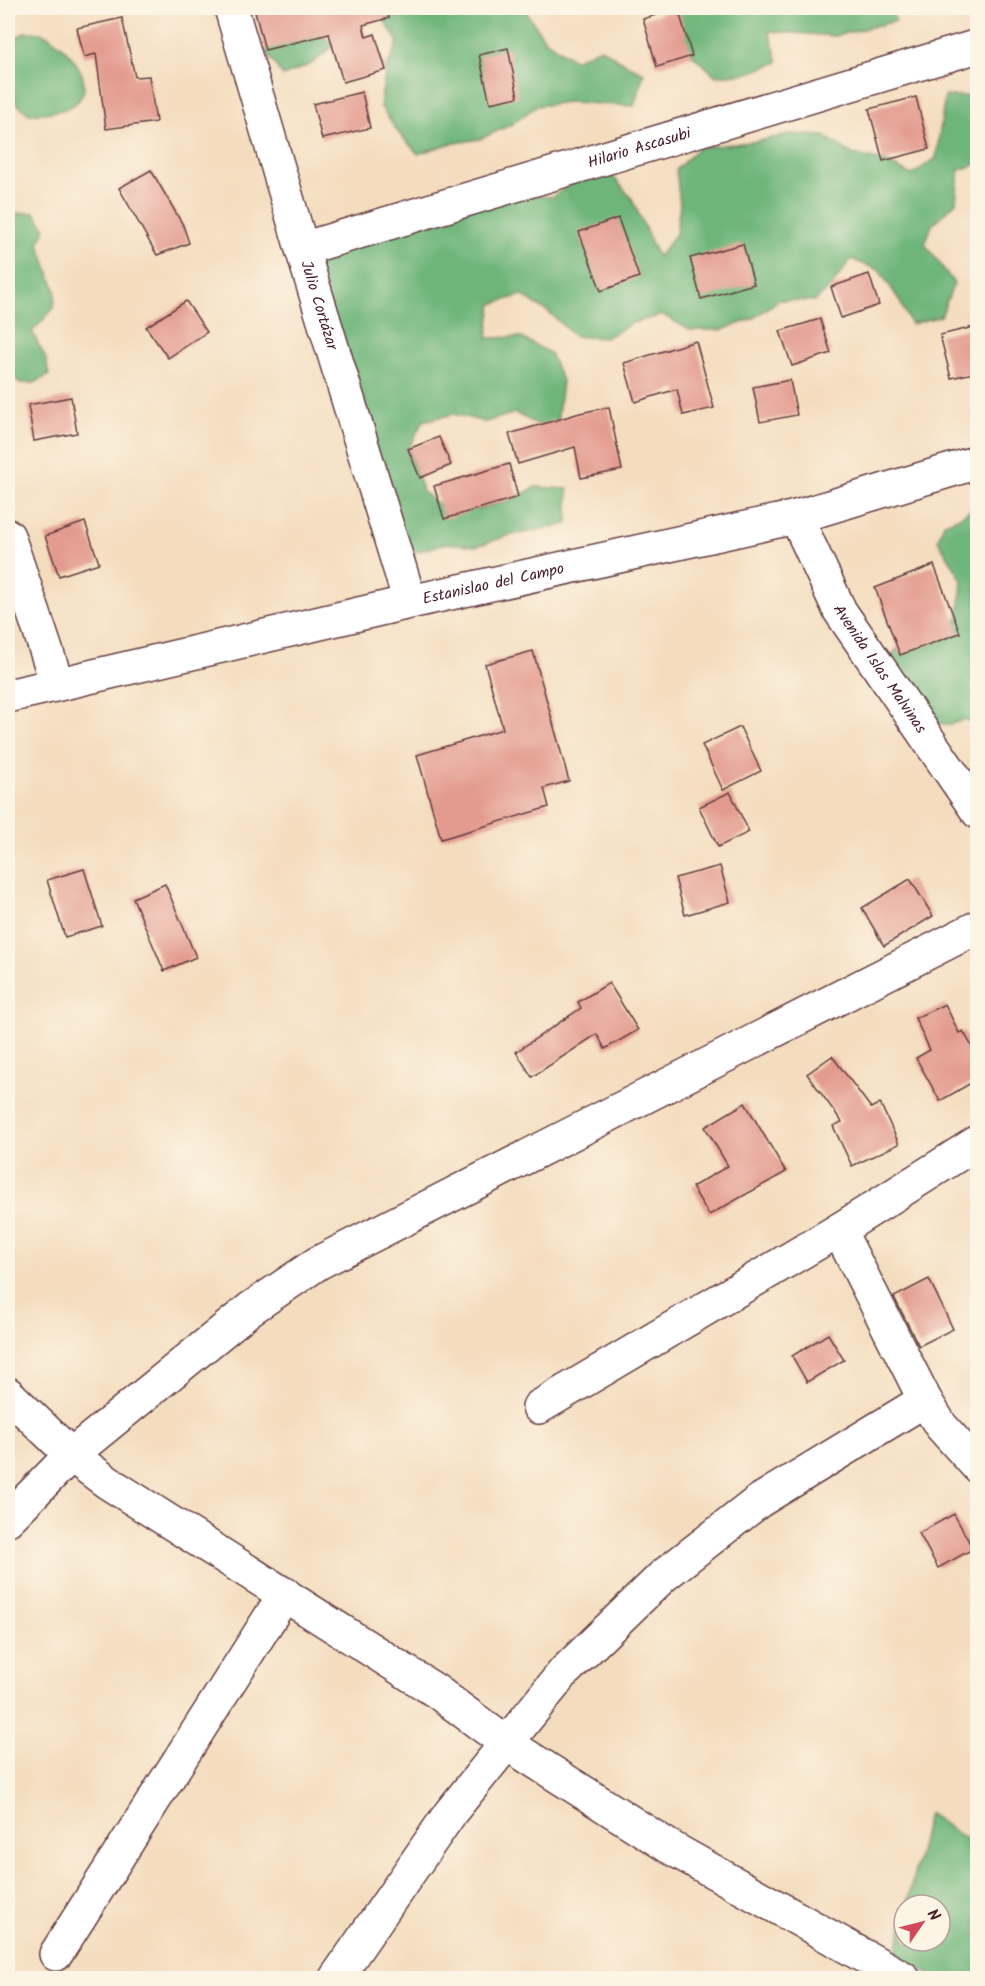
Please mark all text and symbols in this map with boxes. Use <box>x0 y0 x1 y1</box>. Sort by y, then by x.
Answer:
street label: Hilario Ascasubi <box>584 120 695 175</box>
street label: Julio Cortázar <box>294 257 345 355</box>
street label: Estanislao del Campo <box>420 556 566 611</box>
street label: Avenida Islas Malvinas <box>826 600 933 739</box>
north arrow <box>892 1893 952 1953</box>
text: N <box>920 1904 946 1927</box>

